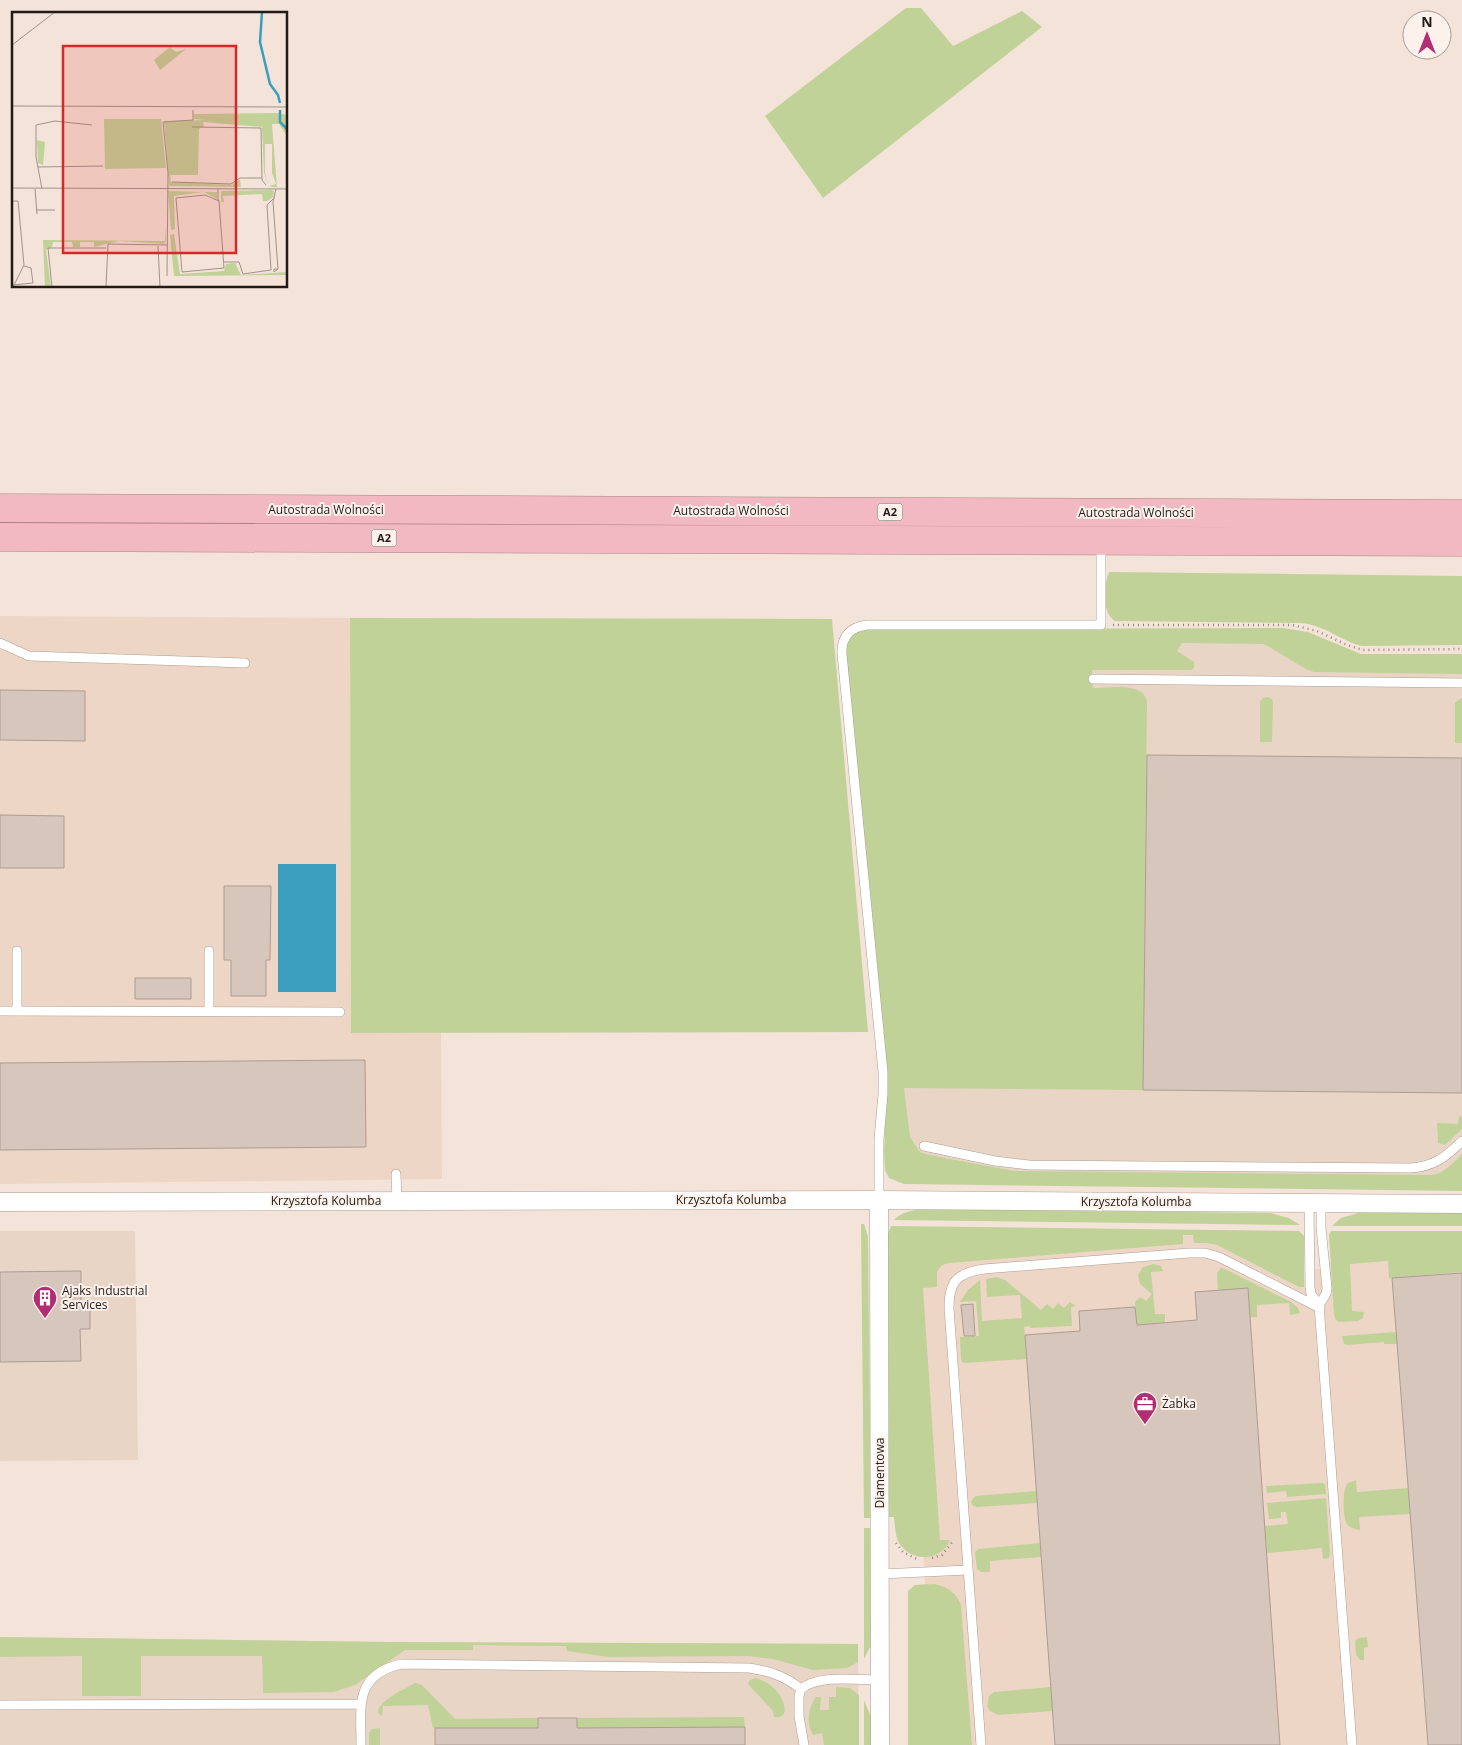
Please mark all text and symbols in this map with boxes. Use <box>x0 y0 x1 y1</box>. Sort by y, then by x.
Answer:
north arrow <box>1402 10 1452 60</box>
inset map <box>12 12 288 288</box>
text: N <box>1421 12 1433 31</box>
street label: Autostrada Wolności <box>268 501 384 518</box>
street label: Autostrada Wolności <box>673 502 789 519</box>
road number: A2 <box>878 504 902 520</box>
street label: Autostrada Wolności <box>1078 504 1194 521</box>
road number: A2 <box>372 530 396 546</box>
street label: Krzysztofa Kolumba <box>676 1191 786 1208</box>
street label: Krzysztofa Kolumba <box>271 1192 381 1209</box>
street label: Krzysztofa Kolumba <box>1081 1193 1191 1210</box>
place label: Ajaks Industrial Services <box>62 1282 147 1313</box>
building icon: Ajaks Industrial Services <box>32 1285 58 1319</box>
office icon: Żabka <box>1132 1391 1158 1425</box>
place label: Żabka <box>1162 1395 1196 1412</box>
street label: Diamentowa <box>871 1437 888 1509</box>

